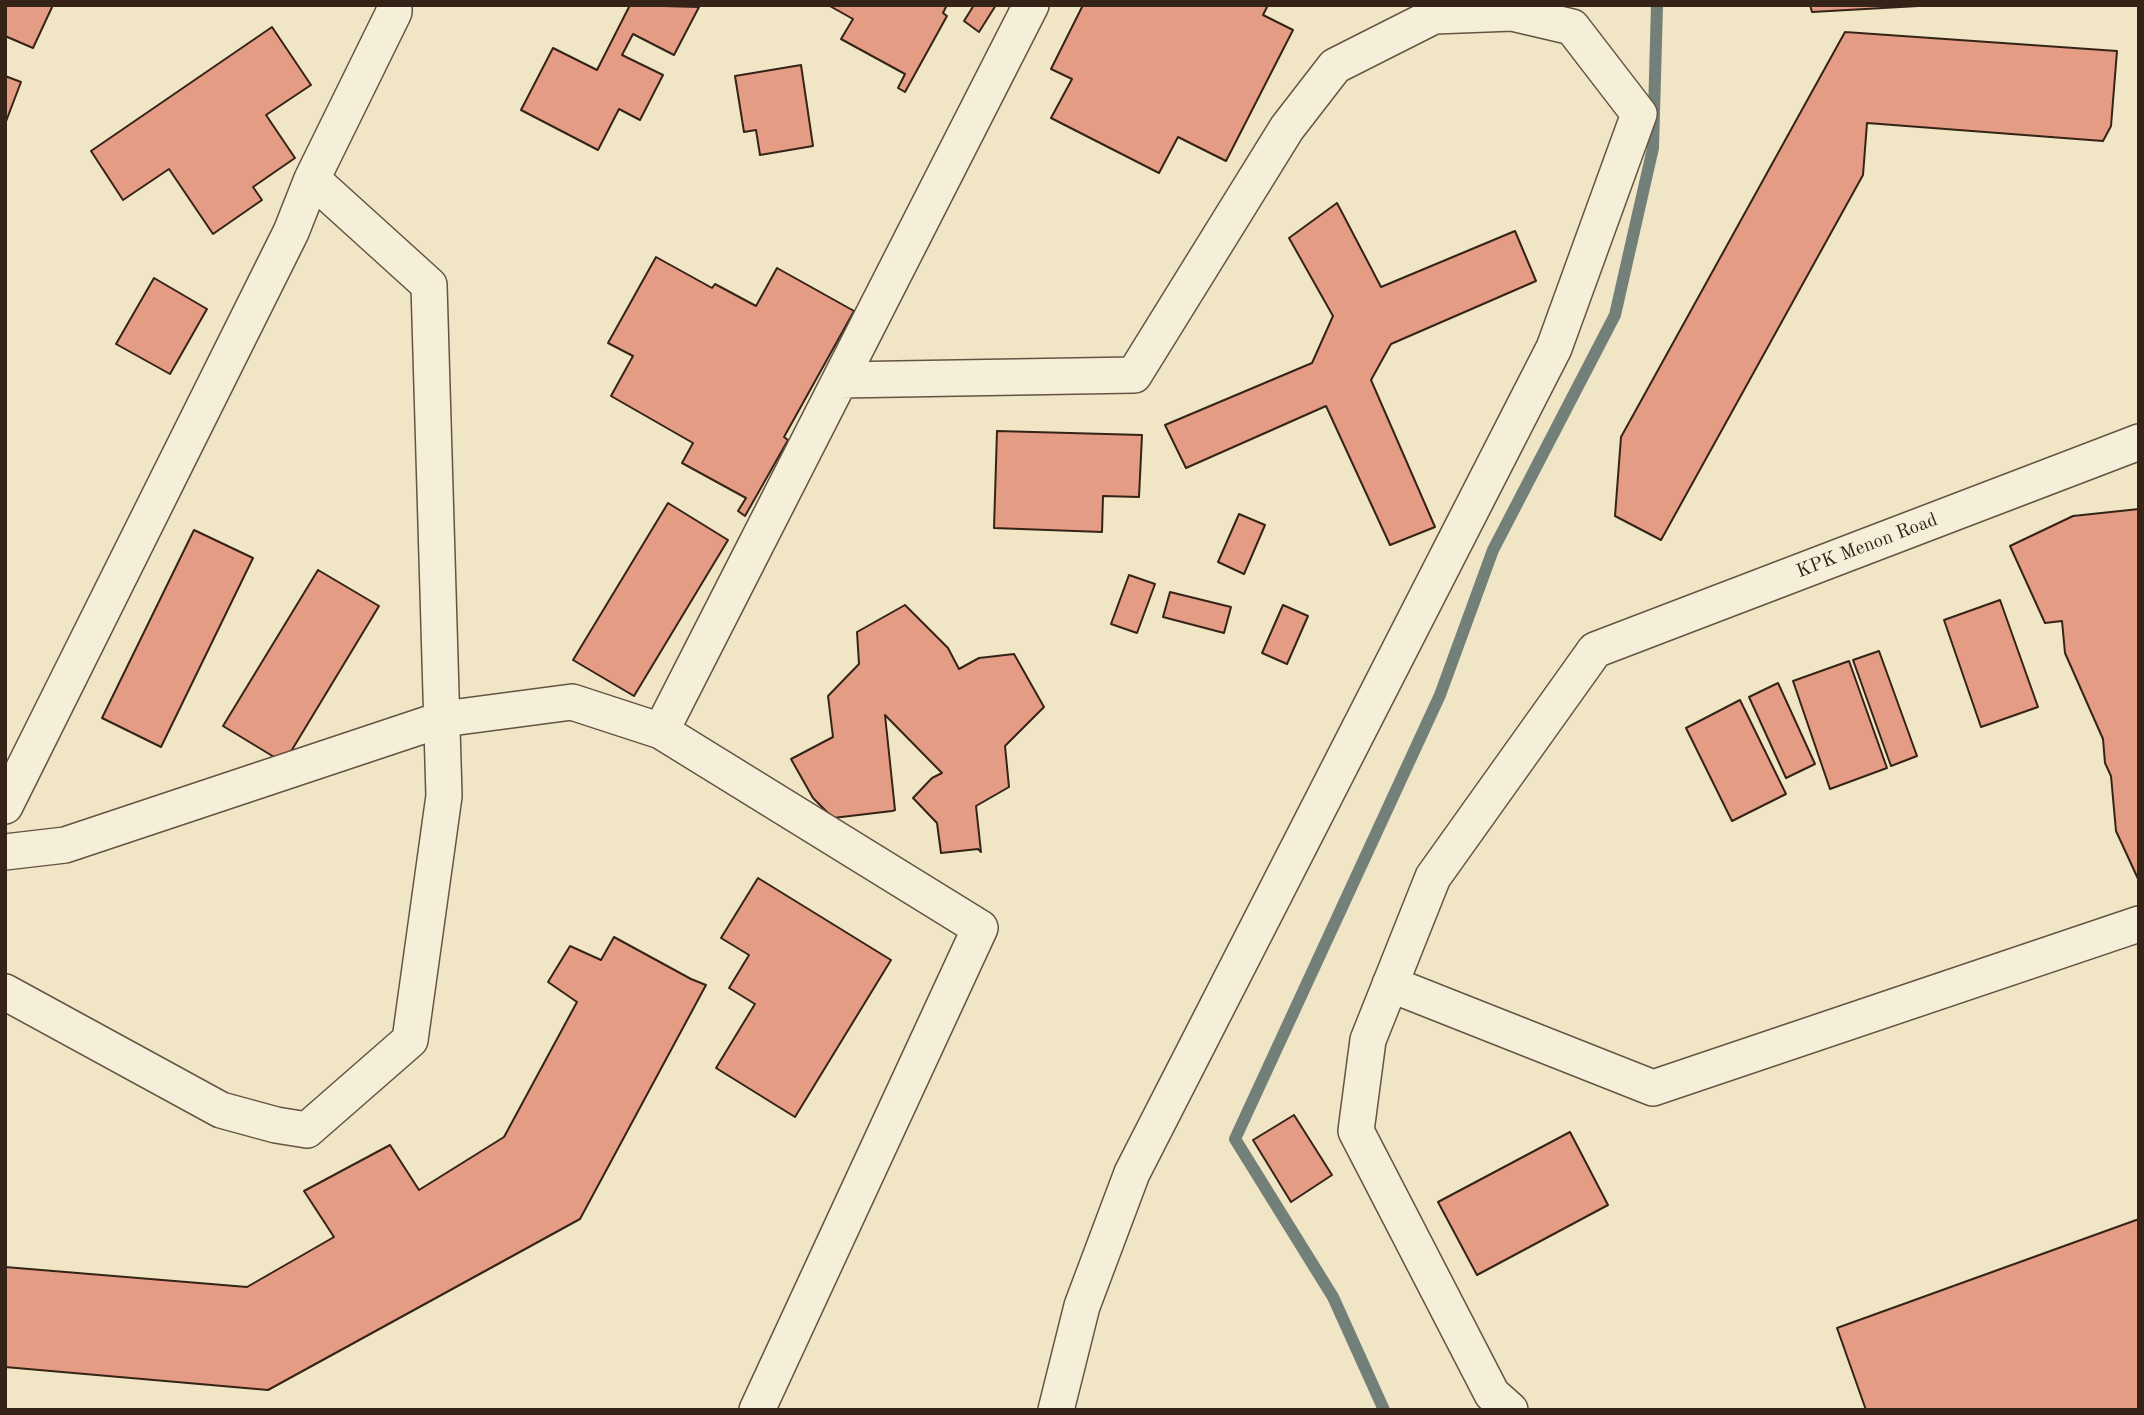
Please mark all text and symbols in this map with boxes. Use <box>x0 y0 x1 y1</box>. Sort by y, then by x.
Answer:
street label: KPK Menon Road <box>1793 509 1941 583</box>

